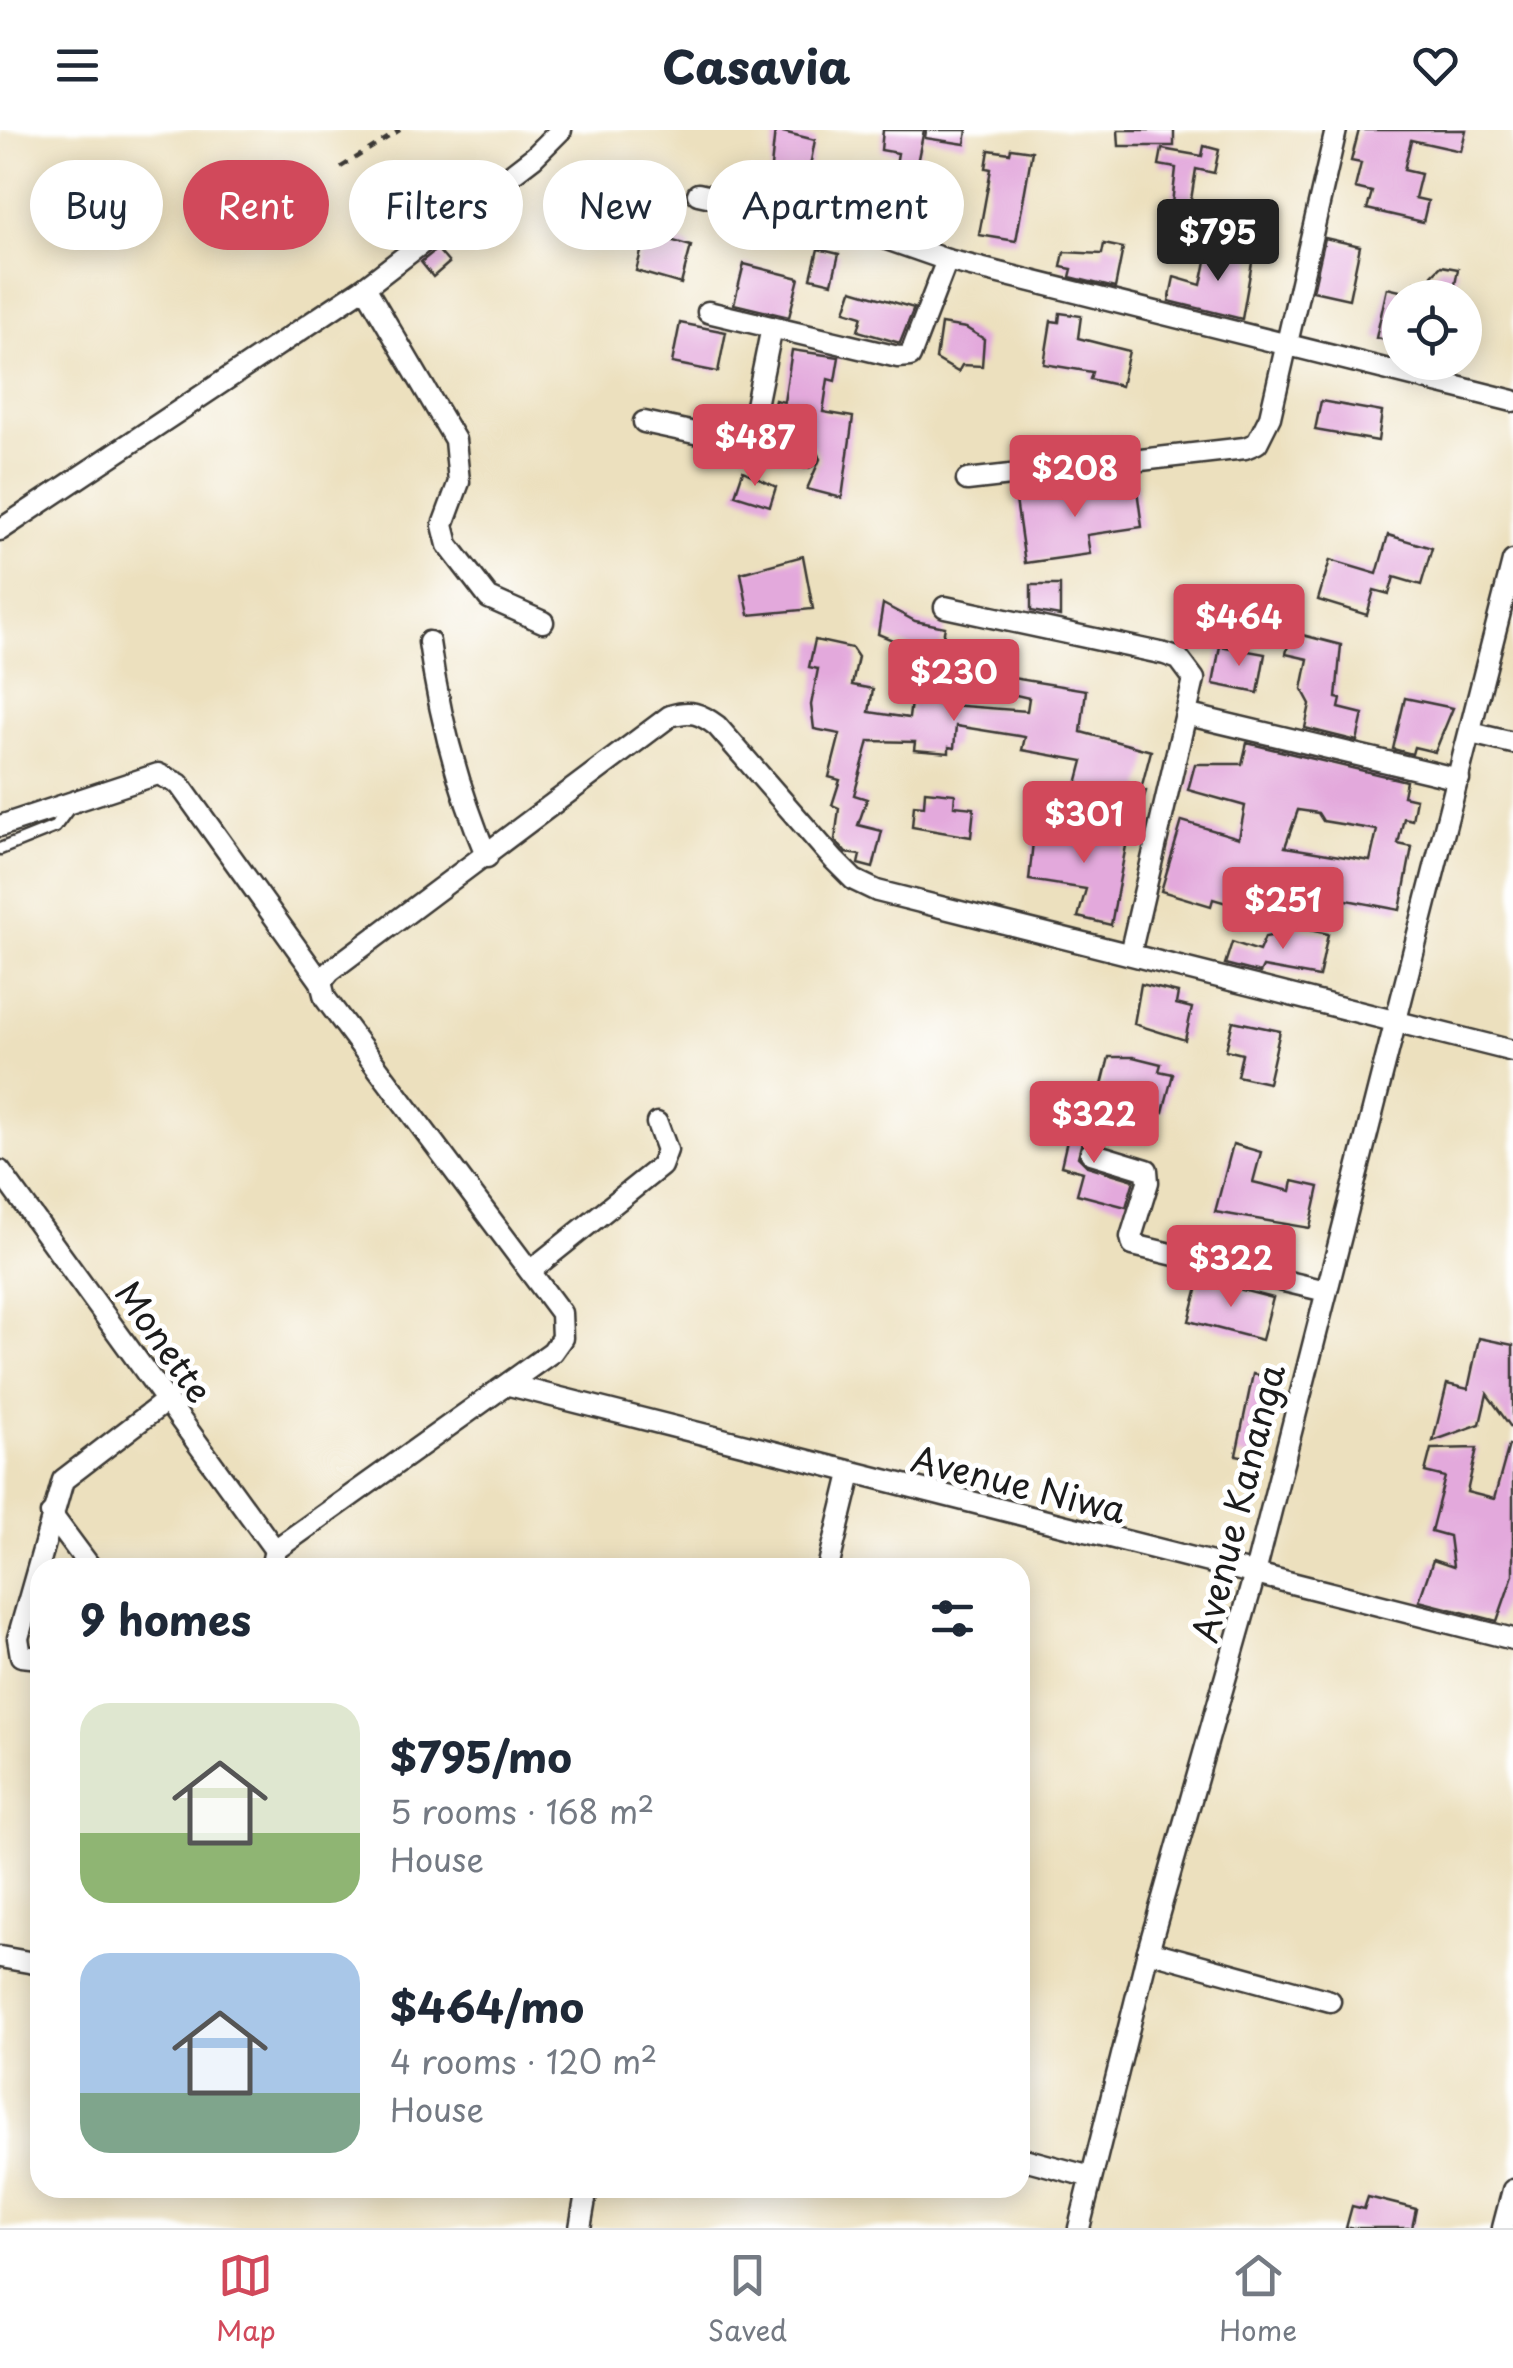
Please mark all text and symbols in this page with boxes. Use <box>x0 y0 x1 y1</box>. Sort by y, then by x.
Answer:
text: Casavia <box>662 31 851 99</box>
icon: menu <box>50 38 105 93</box>
icon: heart <box>1408 38 1463 93</box>
chip: Buy <box>30 160 163 250</box>
chip: Rent <box>183 160 329 250</box>
chip: Filters <box>349 160 523 250</box>
chip: New <box>543 160 687 250</box>
chip: Apartment <box>707 160 964 250</box>
pin: $795 <box>1159 199 1277 284</box>
text: $795 <box>1179 207 1257 255</box>
map controls <box>1382 280 1482 380</box>
button: locate <box>1382 280 1482 380</box>
pin: $487 <box>696 404 814 489</box>
text: $487 <box>715 412 795 460</box>
pin: $208 <box>1016 435 1134 520</box>
text: $208 <box>1032 443 1118 491</box>
pin: $464 <box>1180 584 1298 669</box>
text: $464 <box>1196 592 1282 640</box>
pin: $230 <box>895 639 1013 724</box>
text: $230 <box>910 647 998 695</box>
pin: $301 <box>1025 781 1143 866</box>
text: $301 <box>1045 789 1123 837</box>
pin: $251 <box>1224 867 1342 952</box>
text: $251 <box>1244 875 1322 923</box>
pin: $322 <box>1035 1081 1153 1166</box>
text: $322 <box>1052 1089 1136 1137</box>
pin: $322 <box>1172 1225 1290 1310</box>
text: $322 <box>1189 1233 1273 1281</box>
street label: Monette <box>104 1269 226 1413</box>
street label: Avenue Kananga <box>1177 1358 1297 1648</box>
street label: Avenue Niwa <box>906 1431 1132 1535</box>
text: 9 homes <box>80 1587 251 1650</box>
icon: filters <box>925 1591 980 1646</box>
text: $795/mo <box>390 1724 572 1787</box>
icon: home <box>160 1743 280 1863</box>
text: 5 rooms · 168 m² <box>390 1787 654 1835</box>
text: House <box>390 1835 484 1883</box>
text: $464/mo <box>390 1974 584 2037</box>
icon: home <box>160 1993 280 2113</box>
text: 4 rooms · 120 m² <box>390 2037 657 2085</box>
text: House <box>390 2085 484 2133</box>
tab: Map <box>216 2248 276 2351</box>
tab: Saved <box>708 2248 787 2351</box>
tab: Home <box>1219 2248 1297 2351</box>

